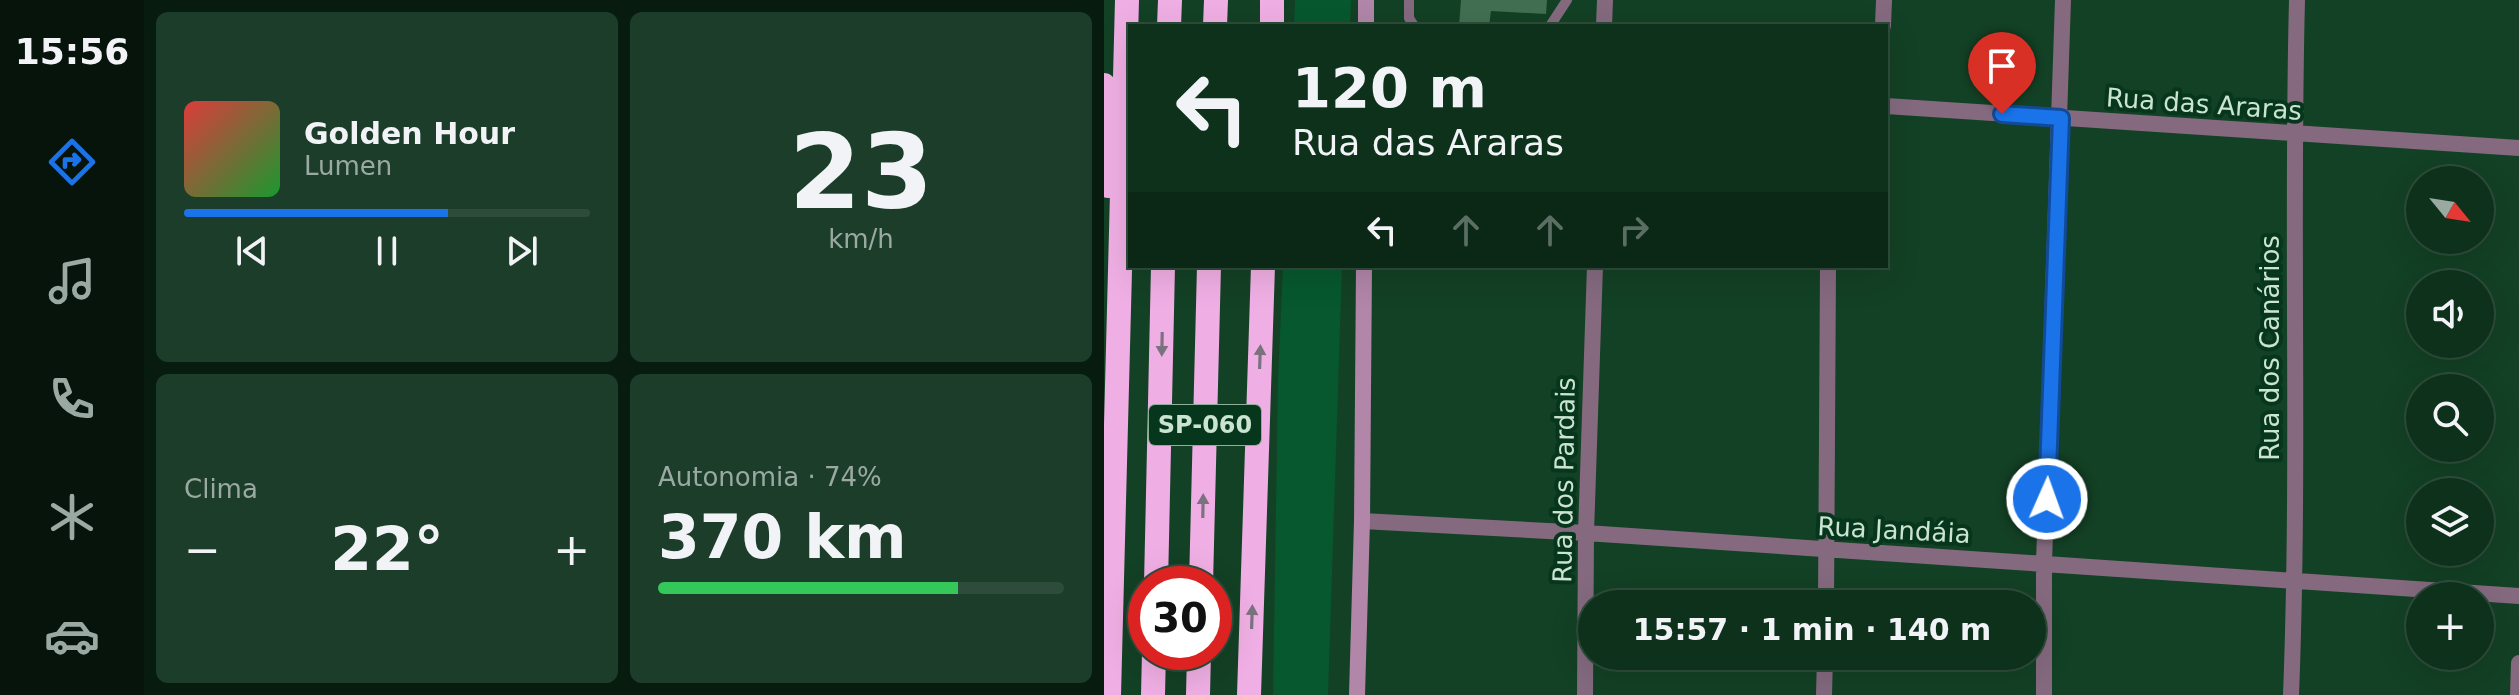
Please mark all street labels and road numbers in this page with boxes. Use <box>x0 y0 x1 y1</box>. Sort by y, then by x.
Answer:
street label: Rua das Araras <box>2105 82 2303 126</box>
street label: Rua dos Canários <box>2255 235 2285 461</box>
street label: Rua dos Pardais <box>1547 377 1581 583</box>
road number: SP-060 <box>1149 405 1261 445</box>
street label: Rua Jandáia <box>1817 511 1971 549</box>

